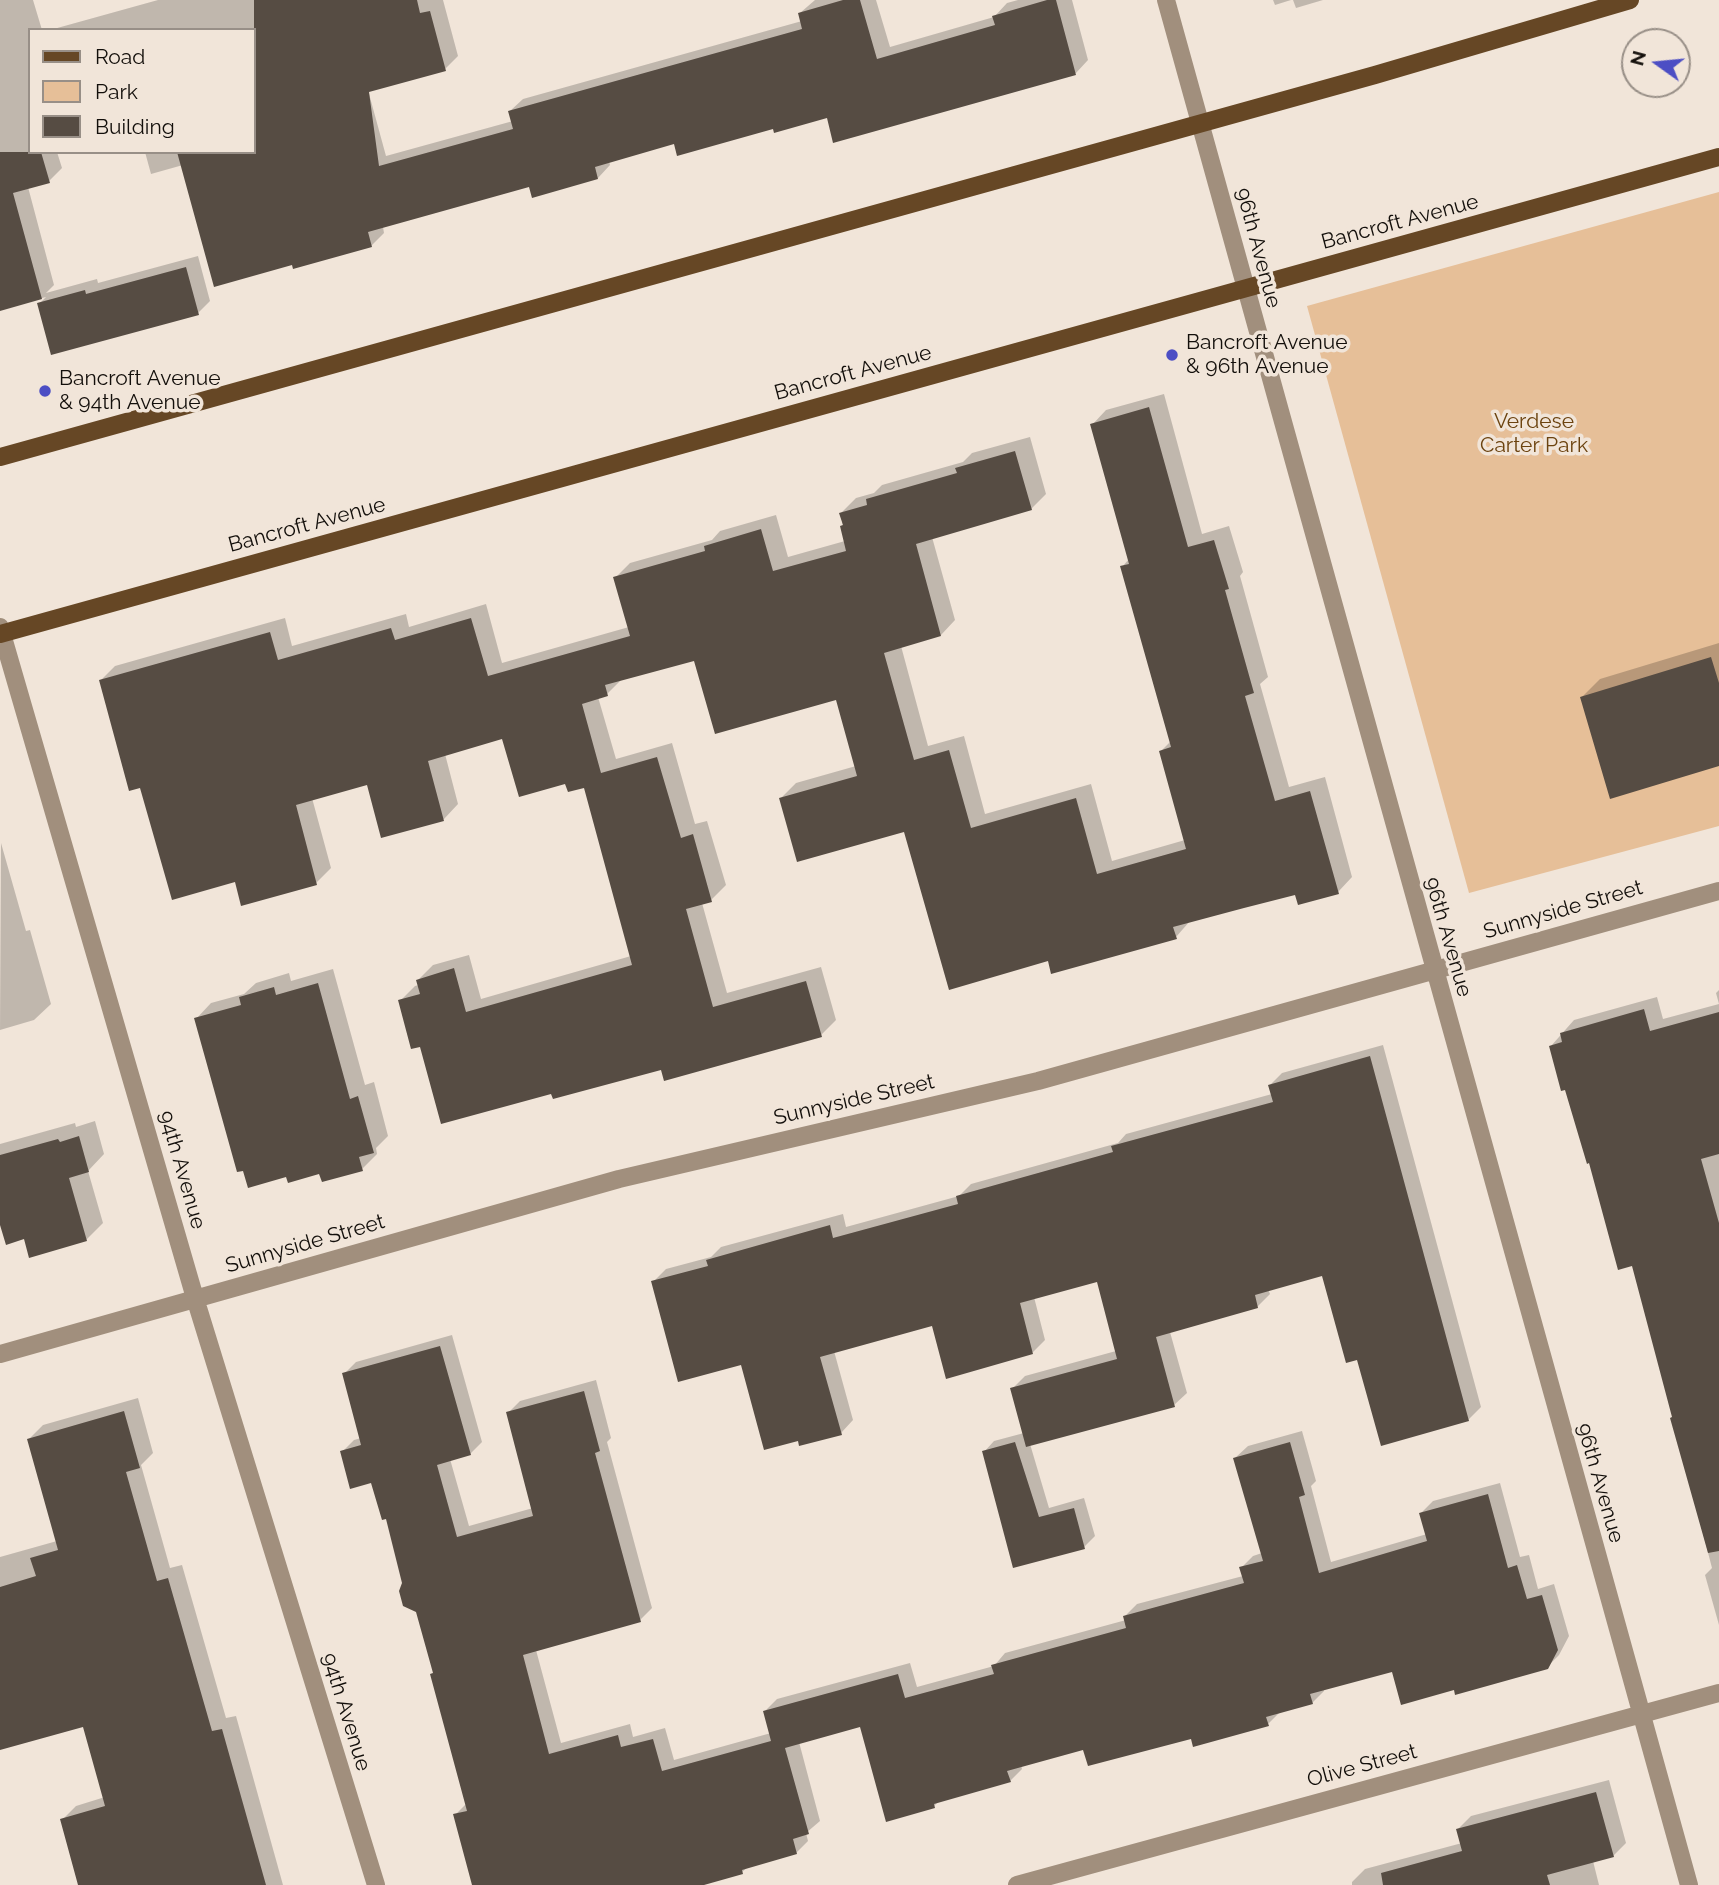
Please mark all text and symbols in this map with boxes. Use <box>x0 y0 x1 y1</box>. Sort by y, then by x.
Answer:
legend <box>28 28 256 154</box>
north arrow <box>1621 28 1691 98</box>
text: Road <box>95 44 145 69</box>
text: N <box>1625 48 1650 68</box>
text: Park <box>95 79 138 104</box>
text: Building <box>95 114 175 139</box>
street label: 96th Avenue <box>1230 185 1286 311</box>
street label: Bancroft Avenue <box>1319 189 1481 255</box>
place label: Bancroft Avenue & 96th Avenue <box>1186 330 1348 380</box>
street label: Bancroft Avenue <box>772 340 934 406</box>
marker: Bancroft Avenue & 96th Avenue <box>1164 347 1180 363</box>
place label: Bancroft Avenue & 94th Avenue <box>59 366 221 416</box>
marker: Bancroft Avenue & 94th Avenue <box>37 383 53 399</box>
park label: Verdese Carter Park <box>1480 409 1588 459</box>
street label: Bancroft Avenue <box>226 492 388 558</box>
street label: 96th Avenue <box>1419 874 1477 1000</box>
street label: Sunnyside Street <box>1481 875 1645 945</box>
street label: Sunnyside Street <box>771 1069 937 1131</box>
street label: 94th Avenue <box>153 1108 211 1232</box>
street label: Sunnyside Street <box>223 1209 387 1279</box>
street label: 96th Avenue <box>1571 1420 1629 1546</box>
street label: 94th Avenue <box>316 1650 376 1774</box>
street label: Olive Street <box>1304 1739 1420 1793</box>

